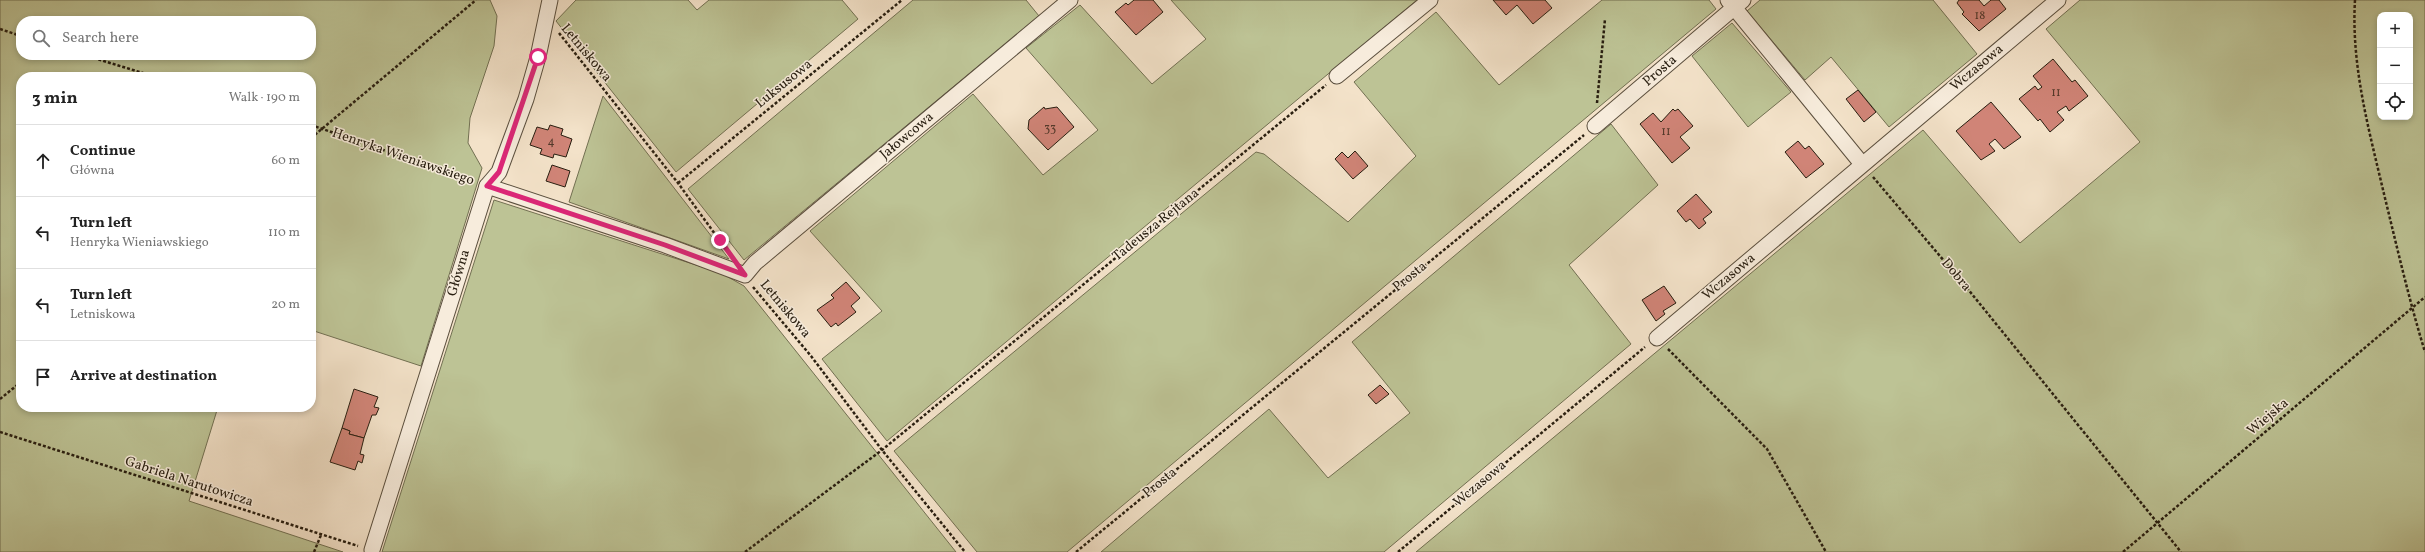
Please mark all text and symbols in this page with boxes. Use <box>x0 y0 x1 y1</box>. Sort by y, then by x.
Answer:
house number: 18 <box>1975 8 1985 24</box>
map controls <box>2377 12 2413 120</box>
button: + <box>2377 12 2413 48</box>
search box <box>16 16 316 60</box>
street label: Letniskowa <box>556 20 616 86</box>
icon: search <box>30 27 52 49</box>
text: Search here <box>62 28 139 49</box>
street label: Wczasowa <box>1946 40 2008 96</box>
route start <box>529 48 547 66</box>
button: − <box>2377 48 2413 84</box>
street label: Prosta <box>1639 51 1681 91</box>
street label: Luksusowa <box>751 55 817 113</box>
button: locate <box>2377 84 2413 120</box>
house number: 11 <box>2051 85 2061 101</box>
text: 3 min <box>32 87 78 110</box>
text: Walk · 190 m <box>229 89 300 107</box>
street label: Jałowcowa <box>876 108 938 164</box>
house number: 33 <box>1044 121 1056 137</box>
street label: Henryka Wieniawskiego <box>329 124 477 190</box>
house number: 11 <box>1661 124 1671 140</box>
house number: 4 <box>547 134 555 150</box>
text: Continue <box>70 141 135 162</box>
icon: ahead <box>32 150 54 172</box>
text: 60 m <box>272 152 300 170</box>
text: Główna <box>70 162 114 180</box>
street label: Tadeusza Rejtana <box>1109 184 1203 266</box>
text: Turn left <box>70 213 132 234</box>
icon: left <box>32 222 54 244</box>
text: 110 m <box>268 224 300 242</box>
route end <box>711 231 729 249</box>
text: Henryka Wieniawskiego <box>70 234 209 252</box>
street label: Główna <box>443 247 475 299</box>
street label: Wczasowa <box>1698 249 1760 305</box>
street label: Dobra <box>1936 254 1976 296</box>
street label: Prosta <box>1389 257 1431 297</box>
street label: Letniskowa <box>755 276 815 342</box>
text: Turn left <box>70 285 132 306</box>
icon: left <box>32 294 54 316</box>
text: 20 m <box>271 296 300 314</box>
text: Letniskowa <box>70 306 135 324</box>
icon: arrive <box>32 366 54 388</box>
text: Arrive at destination <box>70 366 217 387</box>
street label: Wiejska <box>2243 394 2293 440</box>
street label: Gabriela Narutowicza <box>122 452 256 512</box>
street label: Wczasowa <box>1449 456 1511 512</box>
street label: Prosta <box>1139 463 1181 503</box>

